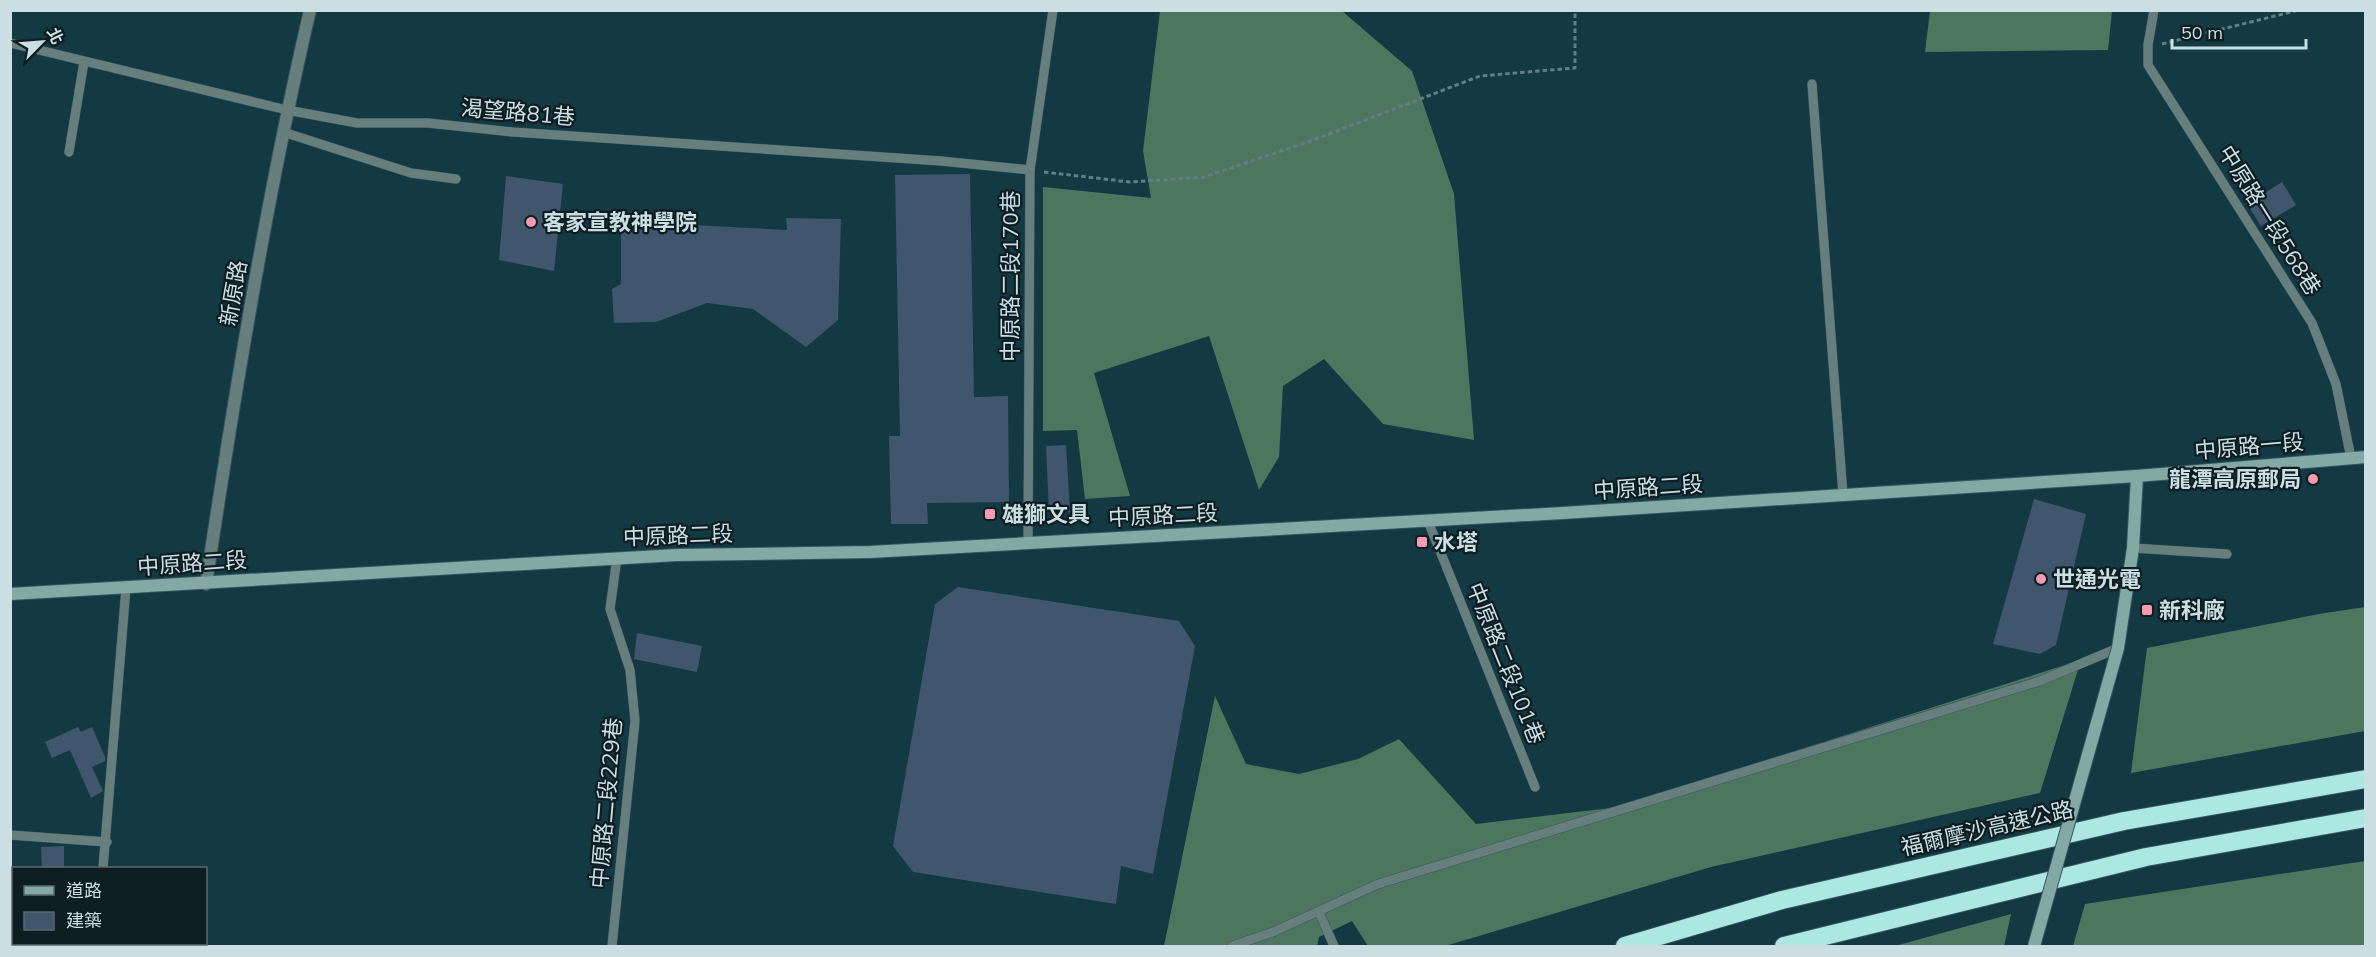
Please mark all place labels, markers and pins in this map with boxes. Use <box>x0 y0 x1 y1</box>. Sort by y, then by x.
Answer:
place label: 客家宣教神學院 <box>543 208 697 236</box>
marker: 客家宣教神學院 <box>524 215 538 229</box>
place label: 龍潭高原郵局 <box>2169 465 2301 493</box>
marker: 龍潭高原郵局 <box>2306 472 2320 486</box>
place label: 雄獅文具 <box>1002 500 1090 528</box>
marker: 雄獅文具 <box>983 507 997 521</box>
place label: 水塔 <box>1434 528 1478 556</box>
marker: 水塔 <box>1415 535 1429 549</box>
place label: 世通光電 <box>2053 565 2141 593</box>
marker: 世通光電 <box>2034 572 2048 586</box>
place label: 新科廠 <box>2159 596 2225 624</box>
marker: 新科廠 <box>2140 603 2154 617</box>

